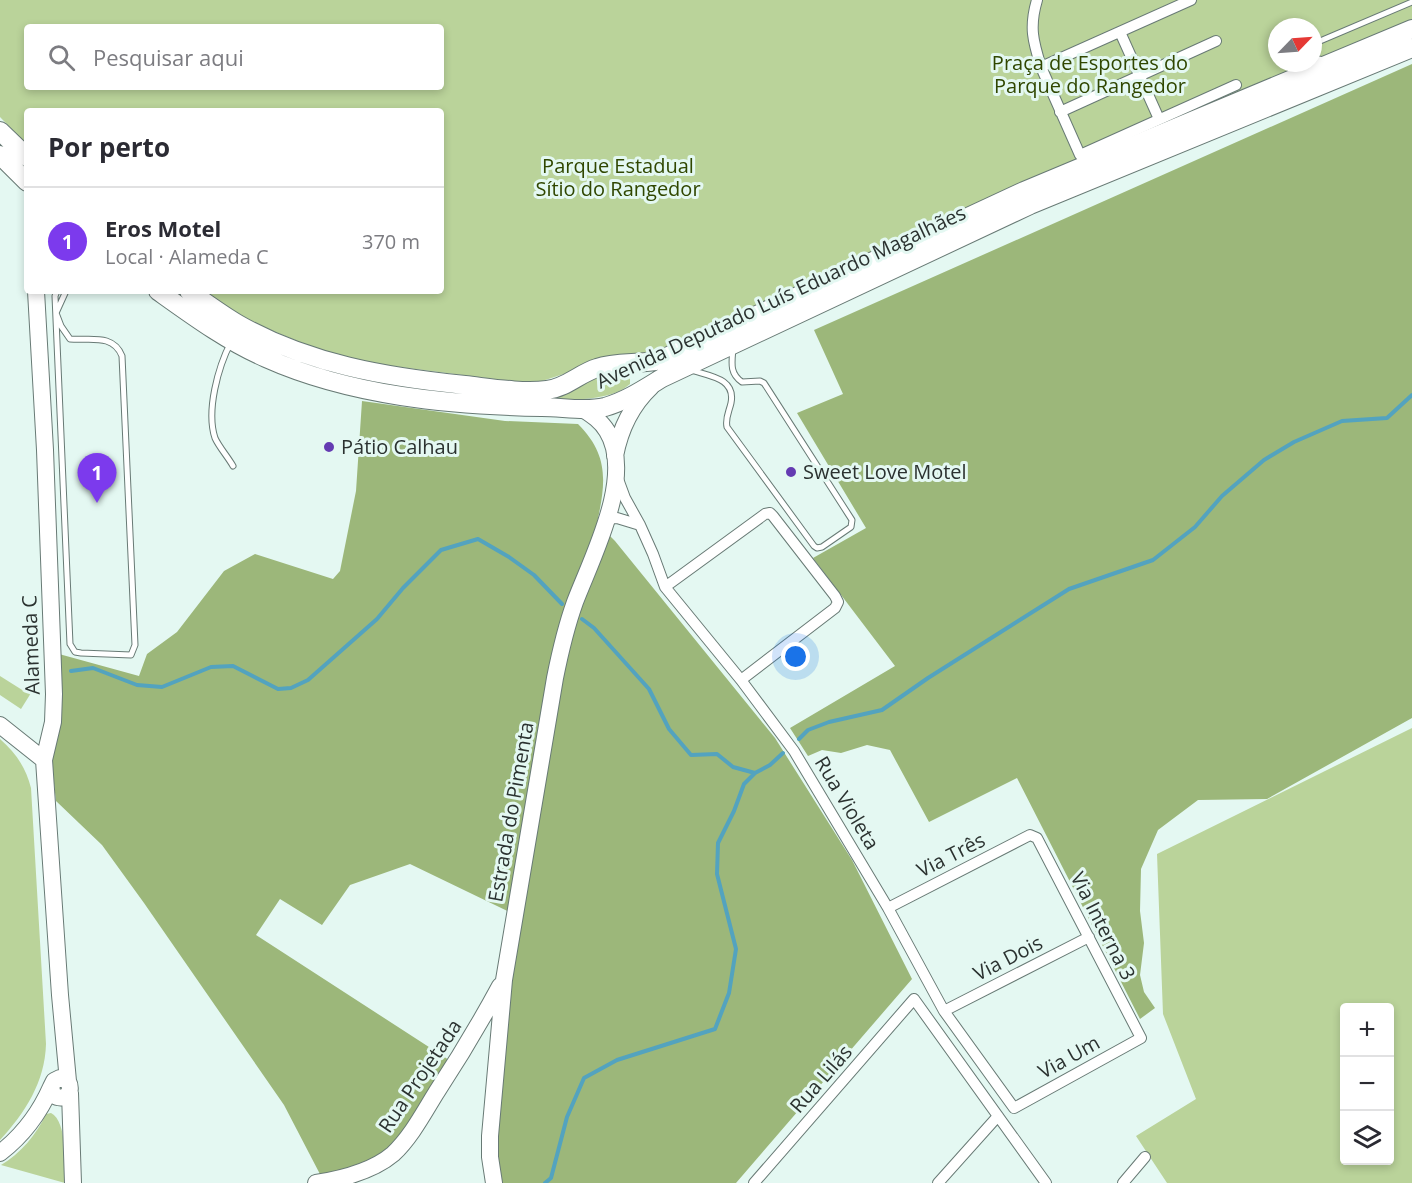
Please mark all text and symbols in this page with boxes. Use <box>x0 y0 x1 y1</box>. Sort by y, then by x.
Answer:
north arrow <box>1268 18 1322 72</box>
search box <box>24 24 444 90</box>
icon: search <box>45 41 78 74</box>
text: Pesquisar aqui <box>93 42 244 72</box>
park label: Praça de Esportes do Parque do Rangedor <box>992 49 1188 99</box>
text: Por perto <box>48 129 170 165</box>
park label: Parque Estadual Sítio do Rangedor <box>535 152 701 202</box>
street label: Avenida Deputado Luís Eduardo Magalhães <box>592 199 970 394</box>
text: Eros Motel <box>105 213 221 243</box>
text: 1 <box>62 228 73 255</box>
text: 370 m <box>362 228 420 255</box>
text: Local · Alameda C <box>105 243 269 270</box>
place label: Pátio Calhau <box>341 433 458 460</box>
marker: Pátio Calhau <box>322 440 336 454</box>
pin: 1 <box>78 454 116 503</box>
place label: Sweet Love Motel <box>803 458 967 485</box>
marker: Sweet Love Motel <box>784 465 798 479</box>
street label: Alameda C <box>15 595 46 695</box>
your location <box>781 642 810 671</box>
street label: Estrada do Pimenta <box>481 720 540 904</box>
street label: Rua Violeta <box>809 751 886 854</box>
street label: Via Três <box>912 826 990 883</box>
street label: Via Interna 3 <box>1065 867 1142 984</box>
street label: Via Dois <box>968 929 1047 986</box>
map controls <box>1340 1003 1394 1165</box>
button: + <box>1340 1003 1394 1057</box>
street label: Rua Projetada <box>372 1014 467 1138</box>
street label: Via Um <box>1033 1029 1104 1084</box>
street label: Rua Lilás <box>783 1039 858 1119</box>
button: − <box>1340 1057 1394 1111</box>
button: layers <box>1340 1111 1394 1165</box>

